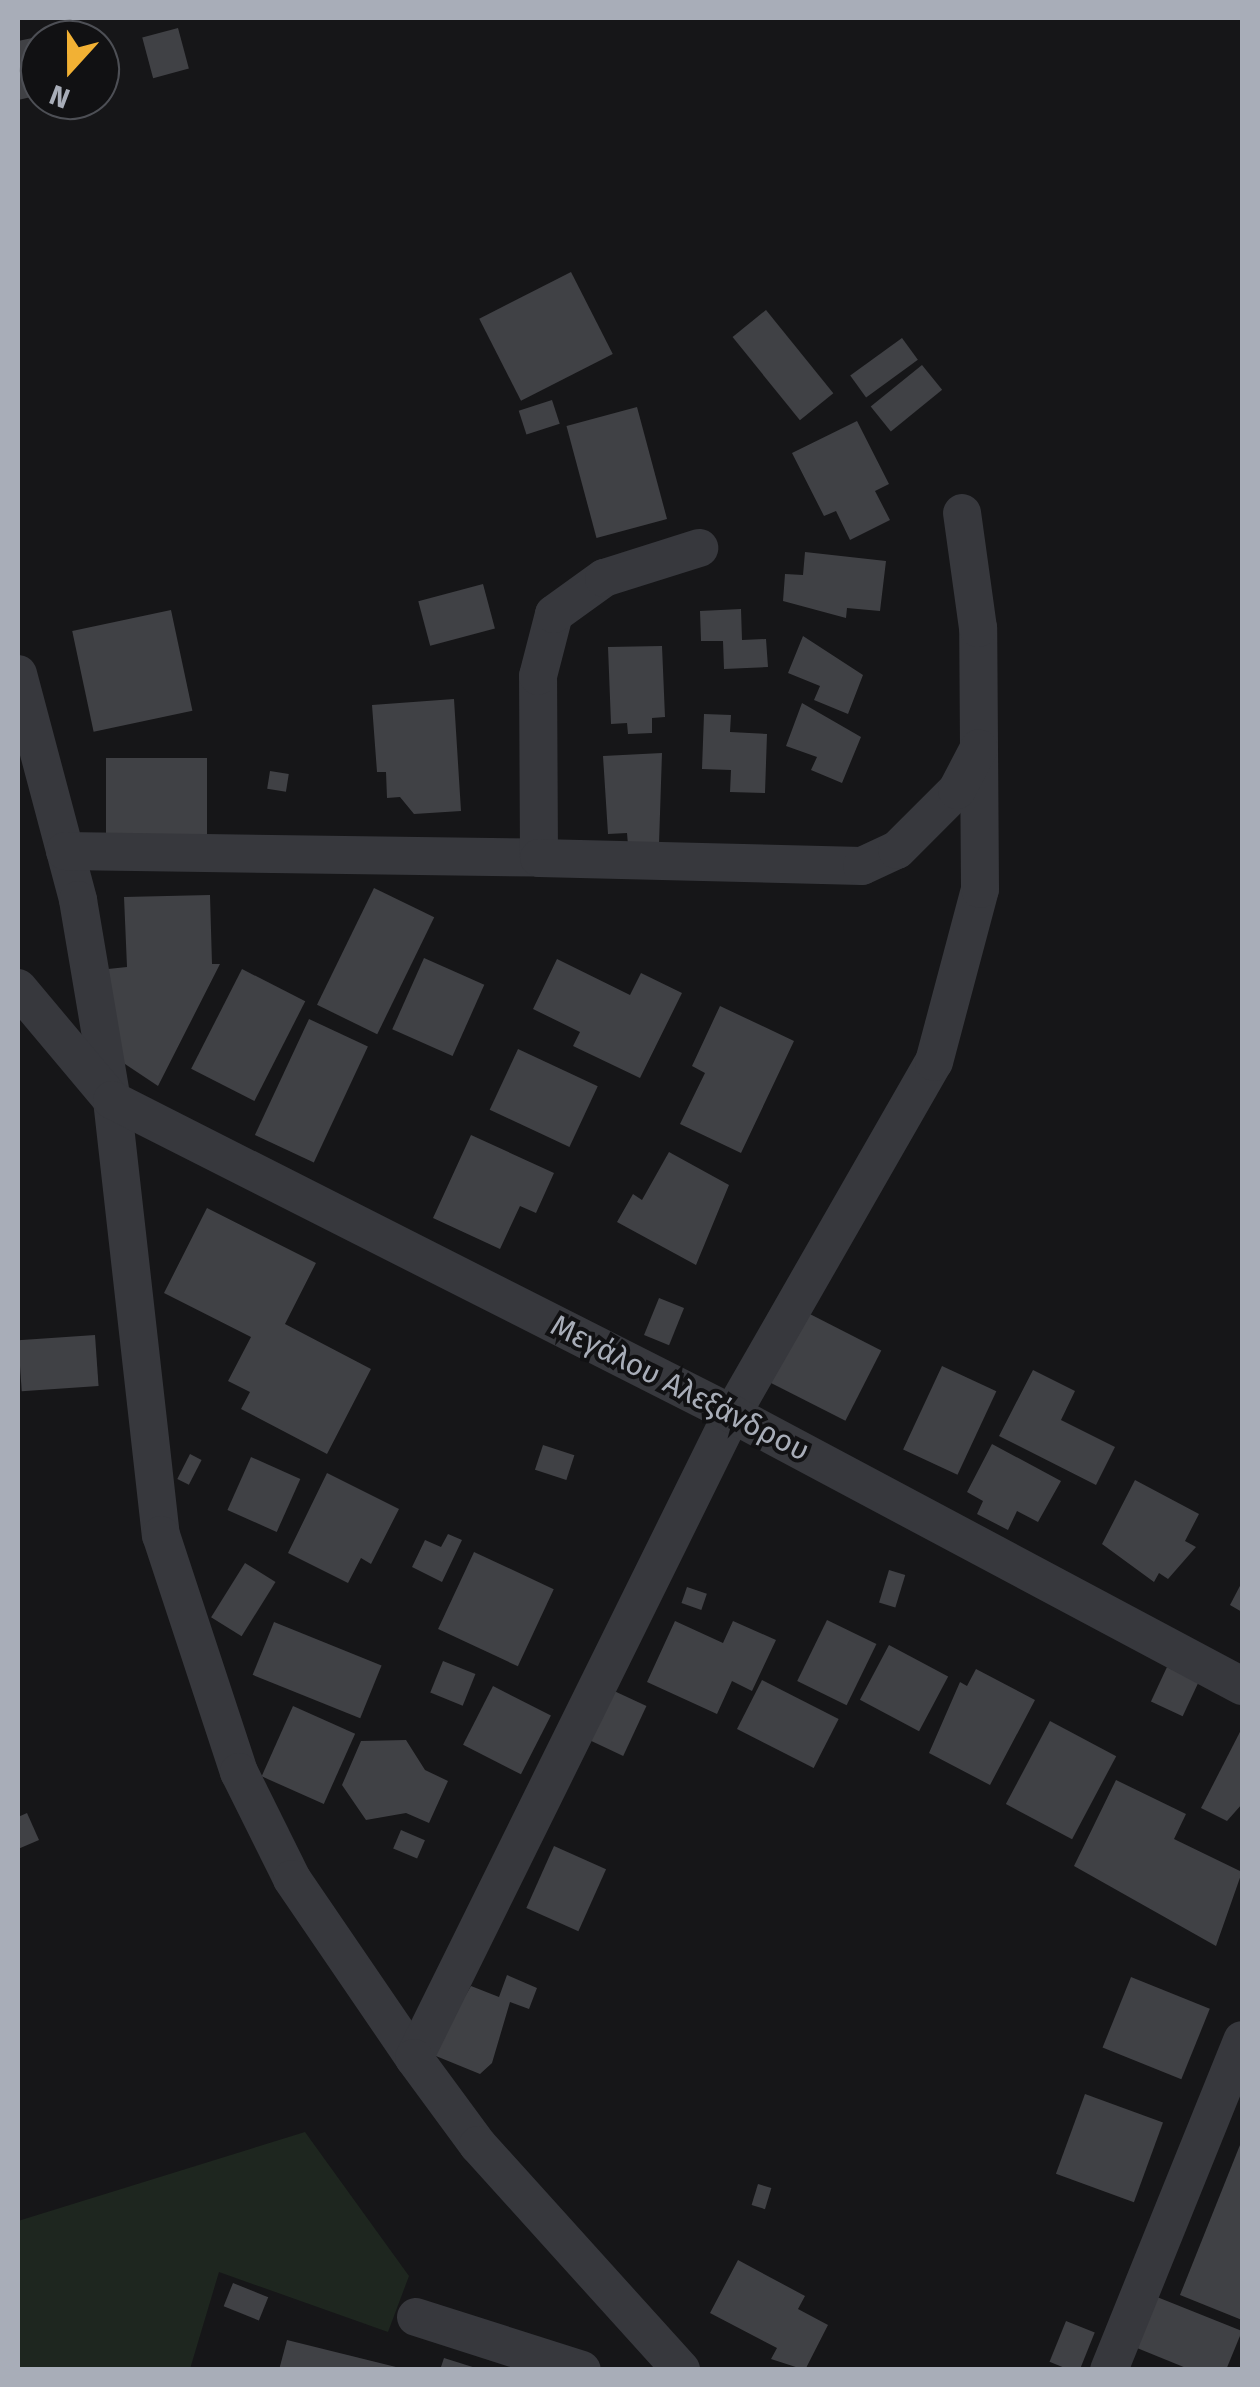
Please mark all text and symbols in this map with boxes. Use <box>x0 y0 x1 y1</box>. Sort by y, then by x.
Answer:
north arrow <box>20 20 120 120</box>
text: N <box>45 78 74 115</box>
street label: Μεγάλου Αλεξάνδρου <box>545 1307 815 1469</box>

